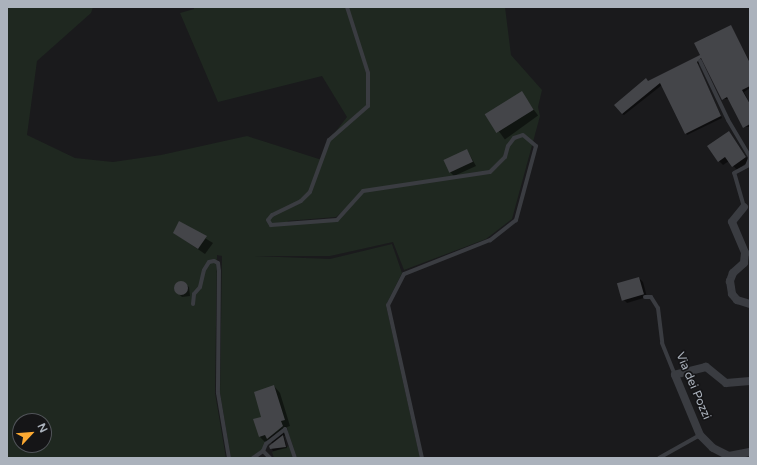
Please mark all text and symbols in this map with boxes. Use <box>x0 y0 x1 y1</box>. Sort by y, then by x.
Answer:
street label: Via dei Pozzi <box>672 350 714 422</box>
north arrow <box>12 413 52 453</box>
text: N <box>35 421 50 435</box>

